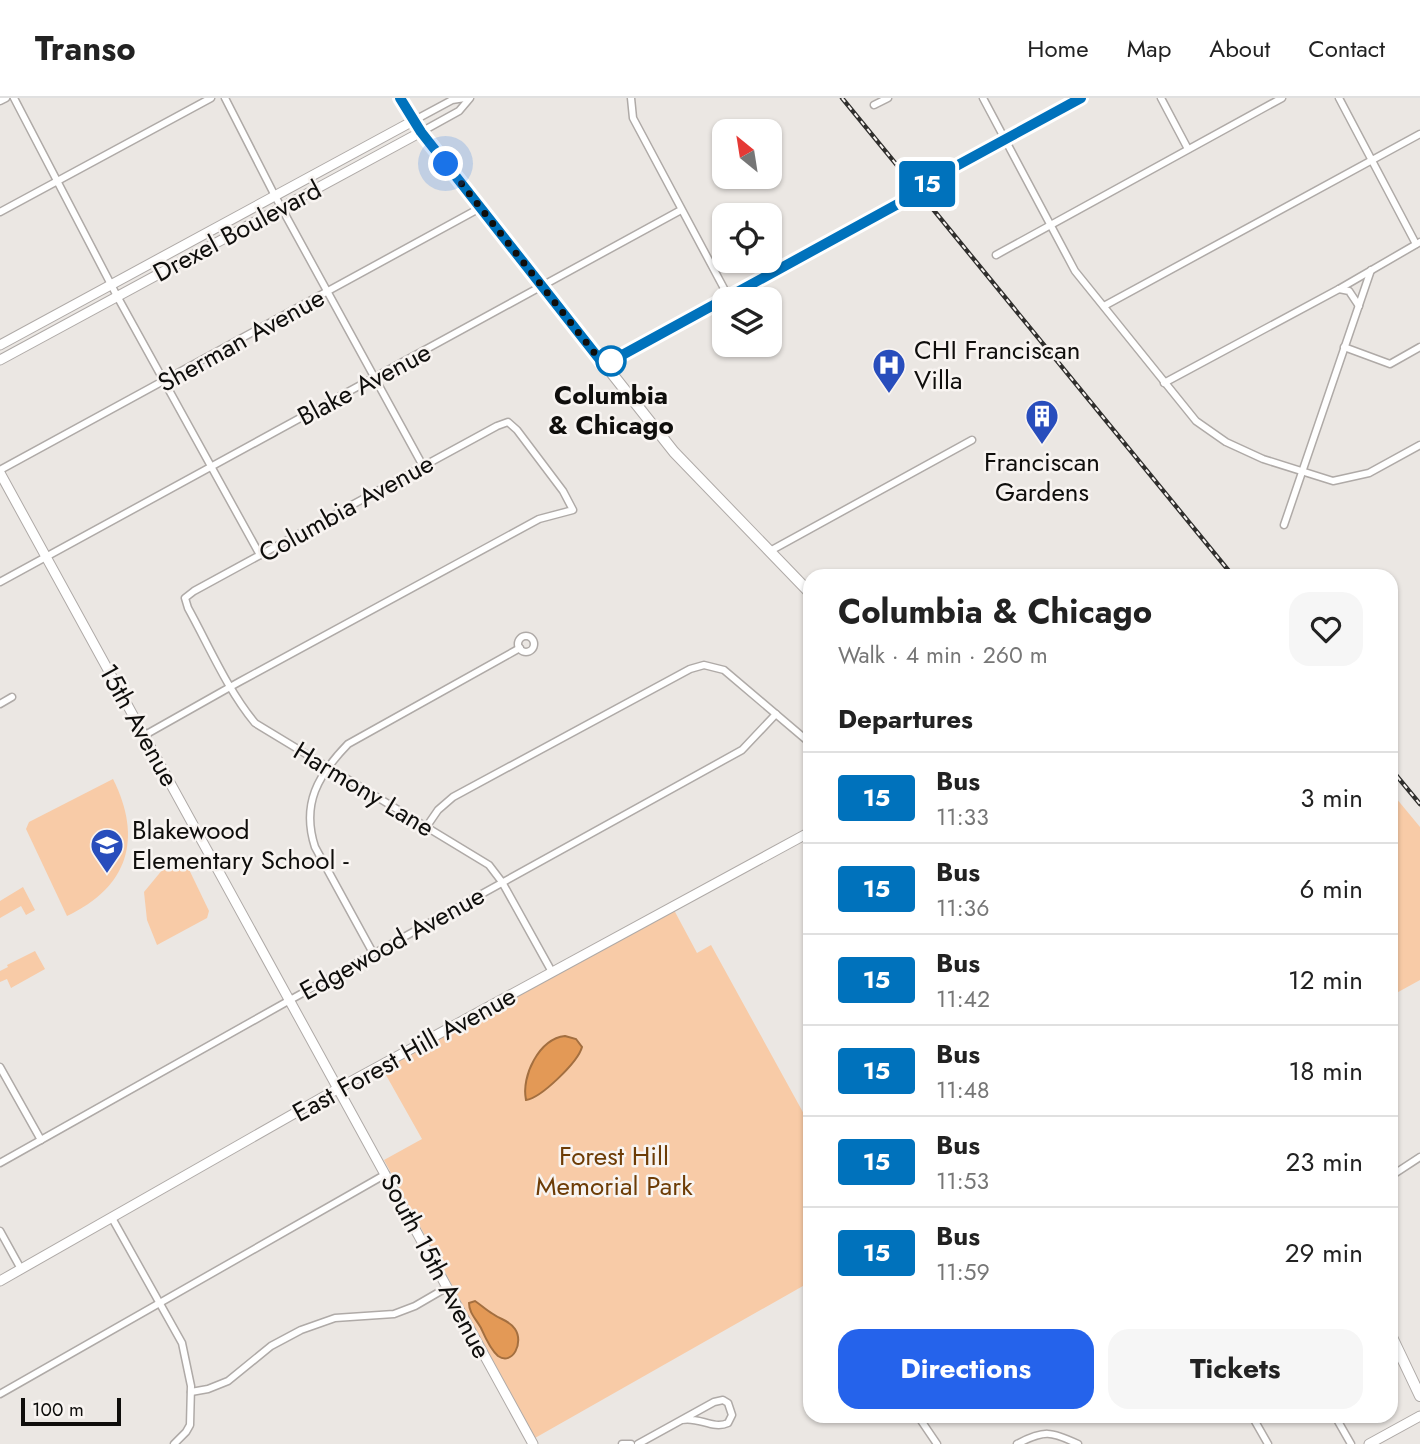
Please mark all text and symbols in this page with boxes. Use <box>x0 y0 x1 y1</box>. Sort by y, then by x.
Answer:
text: Transo <box>35 25 136 72</box>
text: Home <box>1027 31 1089 66</box>
text: Map <box>1127 31 1171 66</box>
text: About <box>1209 31 1270 66</box>
text: Contact <box>1308 31 1385 66</box>
north arrow <box>712 119 782 189</box>
map controls <box>712 119 782 357</box>
your location <box>428 146 463 181</box>
line badge: 15 <box>895 161 958 207</box>
text: 15 <box>913 166 941 201</box>
street label: Drexel Boulevard <box>146 171 328 291</box>
button: locate <box>712 203 782 273</box>
street label: Sherman Avenue <box>151 278 331 402</box>
button: layers <box>712 287 782 357</box>
place label: CHI Franciscan Villa <box>914 331 1080 399</box>
street label: Blake Avenue <box>291 333 437 435</box>
marker: Columbia & Chicago <box>596 346 626 376</box>
hospital icon: CHI Franciscan Villa <box>870 346 908 395</box>
place label: Columbia & Chicago <box>548 376 674 444</box>
building icon: Franciscan Gardens <box>1023 397 1061 446</box>
place label: Franciscan Gardens <box>984 443 1100 511</box>
street label: Columbia Avenue <box>252 444 440 572</box>
text: Columbia & Chicago <box>838 588 1152 635</box>
button: heart <box>1289 592 1363 666</box>
text: Walk · 4 min · 260 m <box>838 638 1048 672</box>
street label: 15th Avenue <box>90 657 188 793</box>
text: Departures <box>838 700 973 738</box>
street label: Harmony Lane <box>286 732 442 846</box>
text: Bus <box>936 762 980 800</box>
text: 3 min <box>1300 779 1363 817</box>
text: 15 <box>863 780 890 815</box>
text: 11:33 <box>936 800 989 834</box>
place label: Blakewood Elementary School - <box>132 811 349 879</box>
school or university icon: Blakewood Elementary School - <box>88 826 126 875</box>
text: Bus <box>936 853 980 891</box>
text: 6 min <box>1300 870 1363 908</box>
text: 15 <box>863 871 890 906</box>
street label: Edgewood Avenue <box>293 876 491 1010</box>
text: 11:36 <box>936 891 989 925</box>
text: Bus <box>936 944 980 982</box>
text: 12 min <box>1288 961 1363 999</box>
text: 15 <box>863 962 890 997</box>
street label: East Forest Hill Avenue <box>285 977 523 1131</box>
text: 11:42 <box>936 982 990 1016</box>
text: Bus <box>936 1035 980 1073</box>
text: 18 min <box>1289 1052 1363 1090</box>
text: 15 <box>863 1053 890 1088</box>
text: 11:48 <box>936 1073 990 1107</box>
text: Bus <box>936 1126 980 1164</box>
park label: Forest Hill Memorial Park <box>535 1137 693 1205</box>
text: 23 min <box>1286 1143 1363 1181</box>
text: 15 <box>863 1144 890 1179</box>
text: 11:53 <box>936 1164 989 1198</box>
street label: South 15th Avenue <box>371 1167 501 1365</box>
text: Bus <box>936 1217 980 1255</box>
text: 29 min <box>1285 1234 1363 1272</box>
text: 15 <box>863 1235 890 1270</box>
text: 11:59 <box>936 1255 990 1289</box>
button: Directions <box>838 1329 1094 1409</box>
button: Tickets <box>1108 1329 1363 1409</box>
scale bar <box>21 1395 121 1427</box>
text: 100 m <box>32 1396 84 1423</box>

